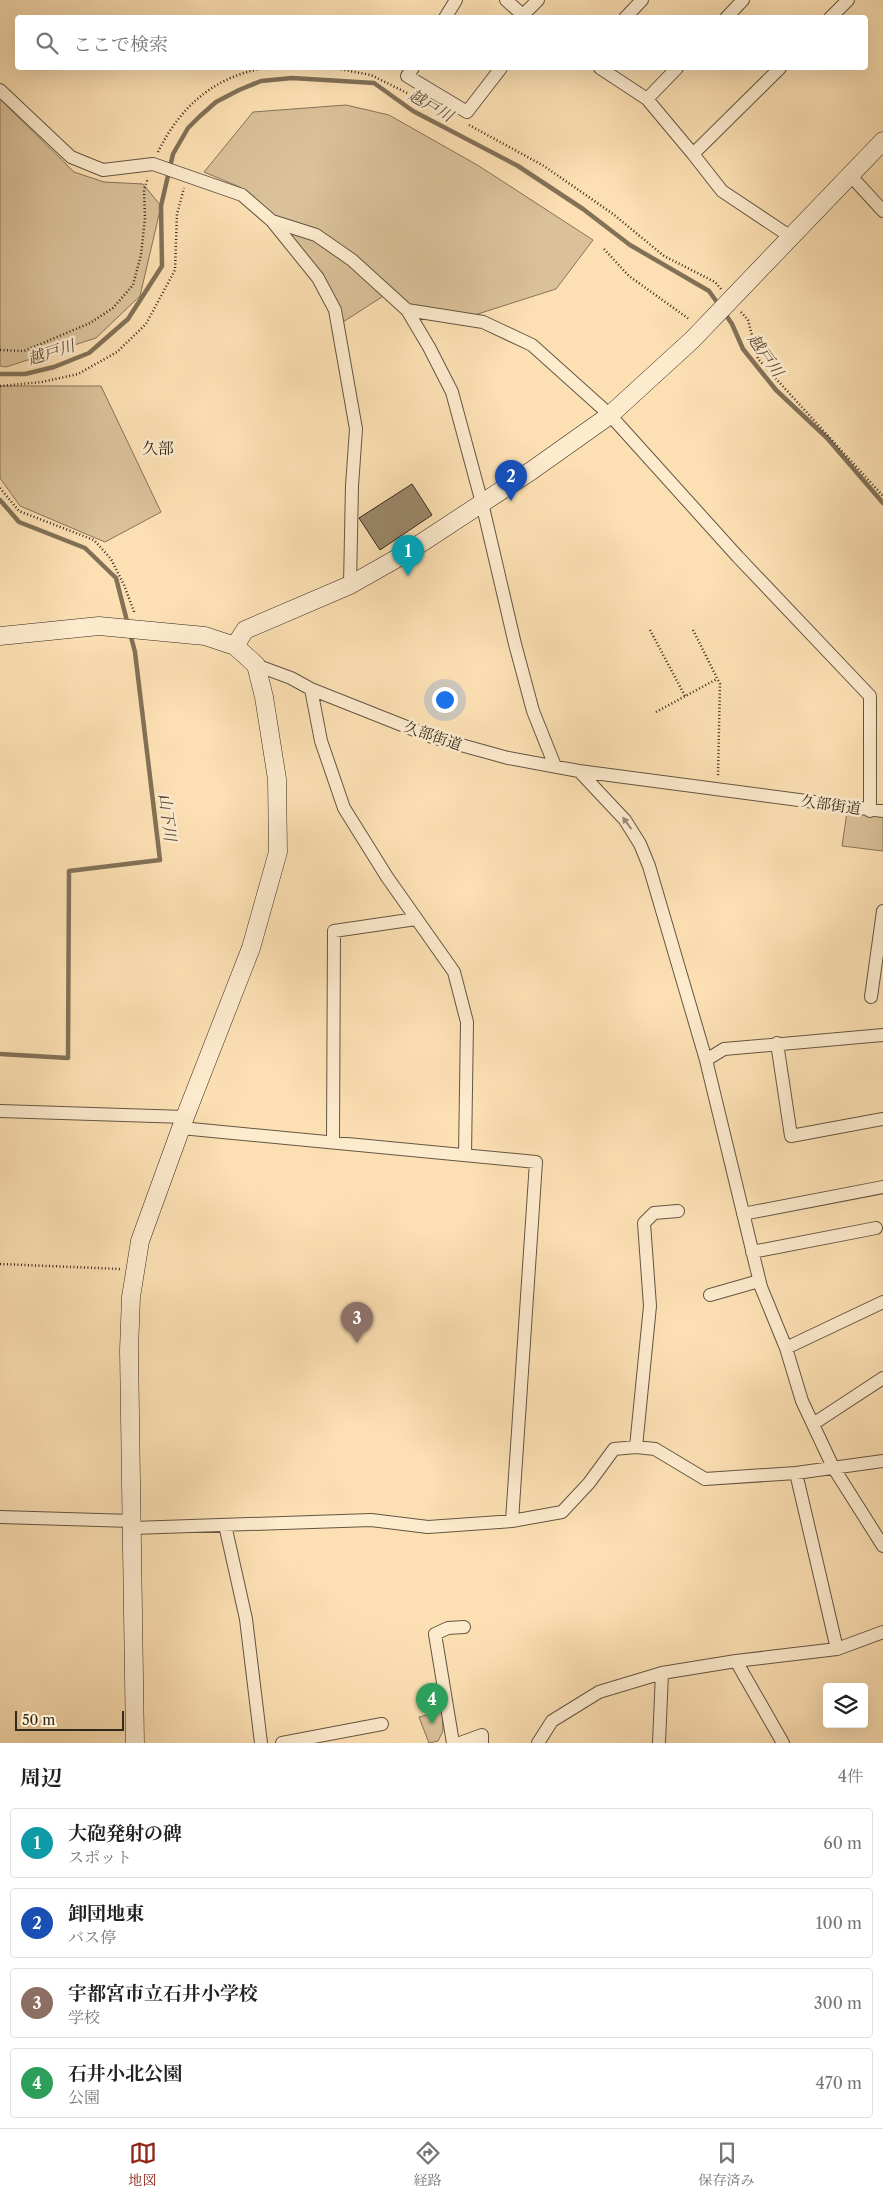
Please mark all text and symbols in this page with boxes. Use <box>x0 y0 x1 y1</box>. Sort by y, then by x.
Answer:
search box <box>15 15 868 70</box>
icon: search <box>33 29 61 57</box>
text: ここで検索 <box>73 33 168 56</box>
water label: 越戸川 <box>405 84 459 127</box>
water label: 越戸川 <box>744 330 789 382</box>
water label: 越戸川 <box>25 334 79 369</box>
district label: 久部 <box>142 438 174 458</box>
pin: 2 <box>495 460 527 501</box>
pin: 1 <box>392 535 424 576</box>
your location <box>432 687 458 713</box>
street label: 久部街道 <box>402 717 465 754</box>
street label: 久部街道 <box>800 791 862 818</box>
water label: 山下川 <box>155 792 181 844</box>
one-way arrow <box>621 817 632 830</box>
pin: 3 <box>341 1302 373 1343</box>
pin: 4 <box>416 1683 448 1724</box>
map controls <box>823 1683 868 1728</box>
button: layers <box>823 1683 868 1728</box>
scale bar <box>15 1708 124 1731</box>
text: 50 m <box>22 1711 55 1729</box>
text: 周辺 <box>20 1765 62 1790</box>
text: 4件 <box>838 1766 863 1786</box>
text: 大砲発射の碑 <box>68 1822 182 1845</box>
text: 1 <box>33 1833 41 1853</box>
text: 60 m <box>823 1833 862 1853</box>
text: スポット <box>68 1847 132 1867</box>
text: 卸団地東 <box>68 1902 144 1925</box>
text: 2 <box>32 1913 42 1933</box>
text: 100 m <box>816 1913 862 1933</box>
text: バス停 <box>68 1927 116 1947</box>
text: 宇都宮市立石井小学校 <box>68 1982 258 2005</box>
text: 3 <box>32 1993 42 2013</box>
text: 300 m <box>814 1993 862 2013</box>
text: 学校 <box>68 2007 100 2027</box>
text: 石井小北公園 <box>68 2062 182 2085</box>
text: 4 <box>32 2073 42 2093</box>
text: 470 m <box>816 2073 862 2093</box>
text: 公園 <box>68 2087 100 2107</box>
tab: 地図 <box>129 2139 157 2189</box>
tab: 経路 <box>414 2139 442 2189</box>
tab: 保存済み <box>699 2139 755 2189</box>

